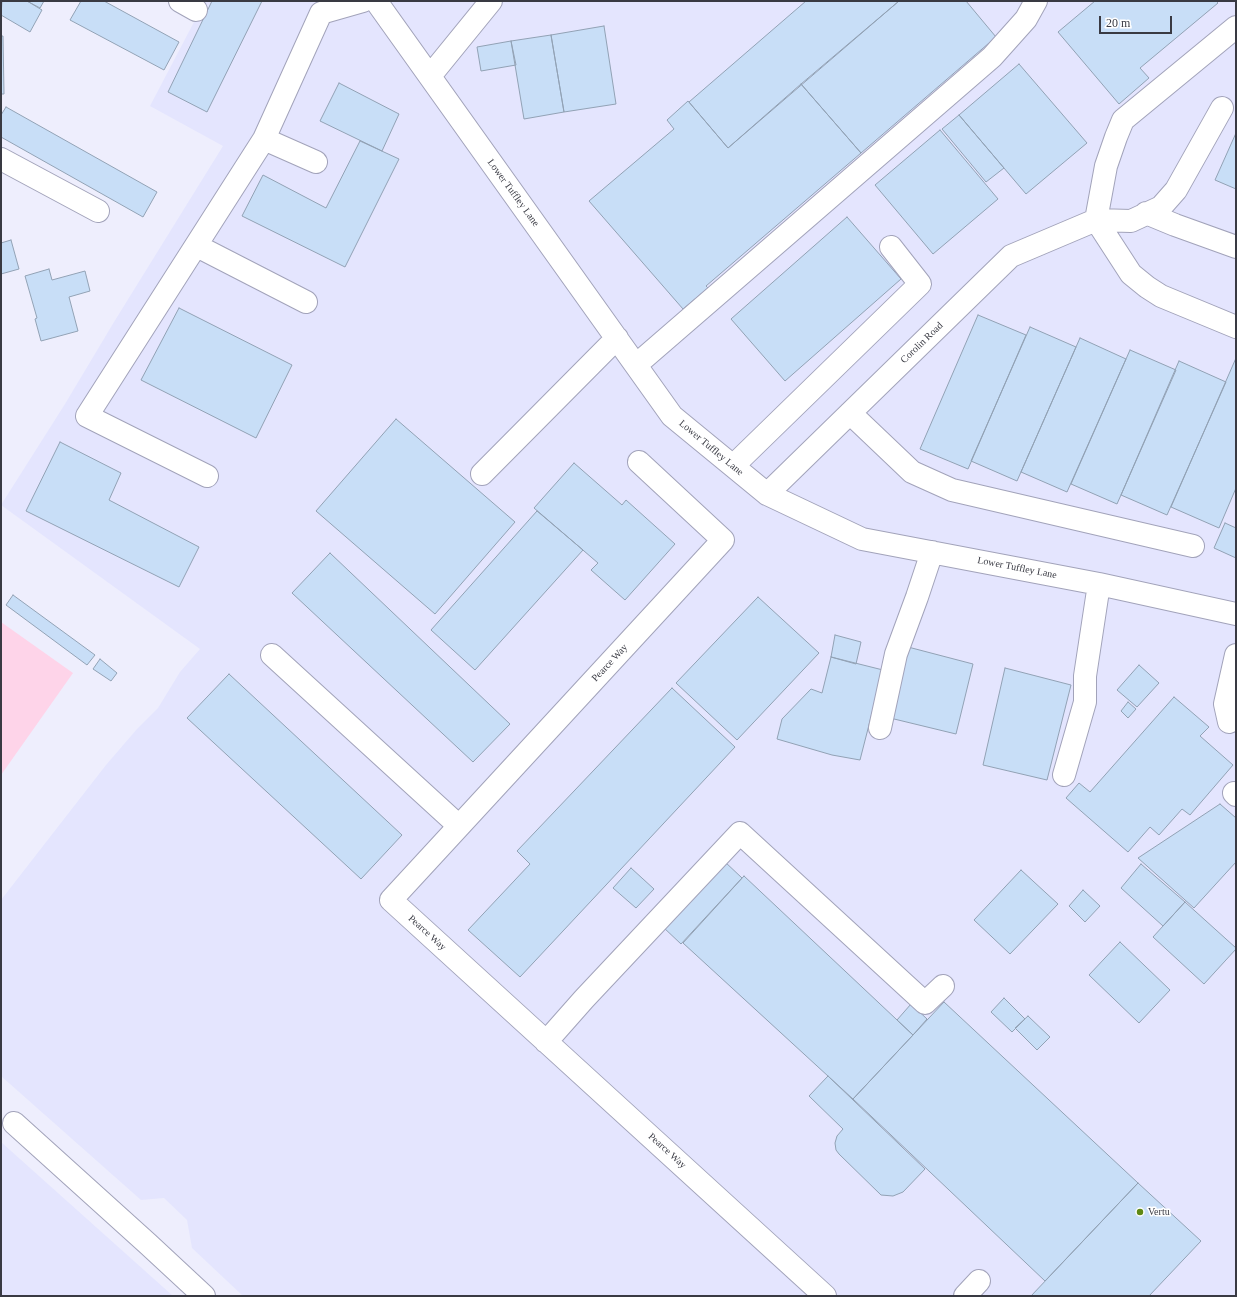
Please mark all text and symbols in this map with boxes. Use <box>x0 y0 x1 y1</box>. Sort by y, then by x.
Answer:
scale bar <box>1101 8 1174 34</box>
text: 20 m <box>1106 16 1130 30</box>
street label: Lower Tuffley Lane <box>484 157 542 229</box>
street label: Corolin Road <box>898 320 946 366</box>
street label: Lower Tuffley Lane <box>676 418 746 478</box>
street label: Lower Tuffley Lane <box>976 554 1058 582</box>
street label: Pearce Way <box>590 642 630 684</box>
street label: Pearce Way <box>405 913 449 953</box>
street label: Pearce Way <box>645 1131 689 1171</box>
place label: Vertu <box>1148 1206 1170 1218</box>
marker: Vertu <box>1135 1207 1145 1217</box>

